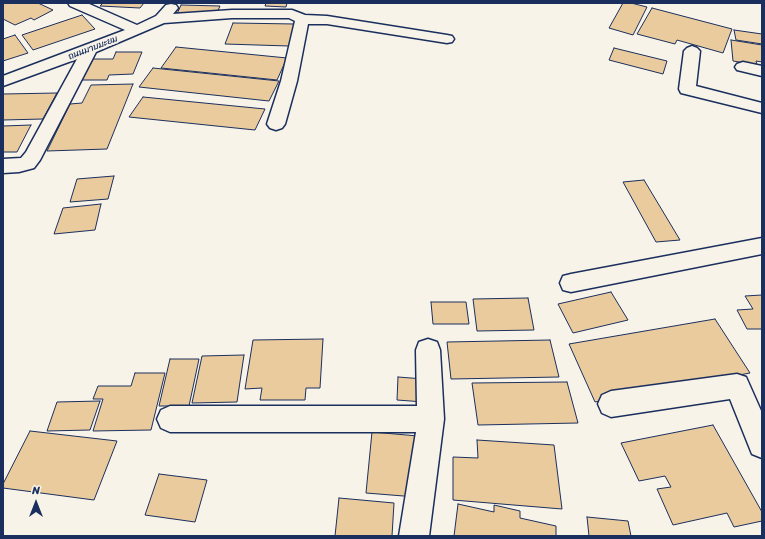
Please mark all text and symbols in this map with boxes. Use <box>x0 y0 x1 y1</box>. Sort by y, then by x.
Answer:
street label: ถนนมาบมะยม <box>67 34 119 62</box>
text: N <box>32 481 40 500</box>
north arrow <box>16 483 56 523</box>

